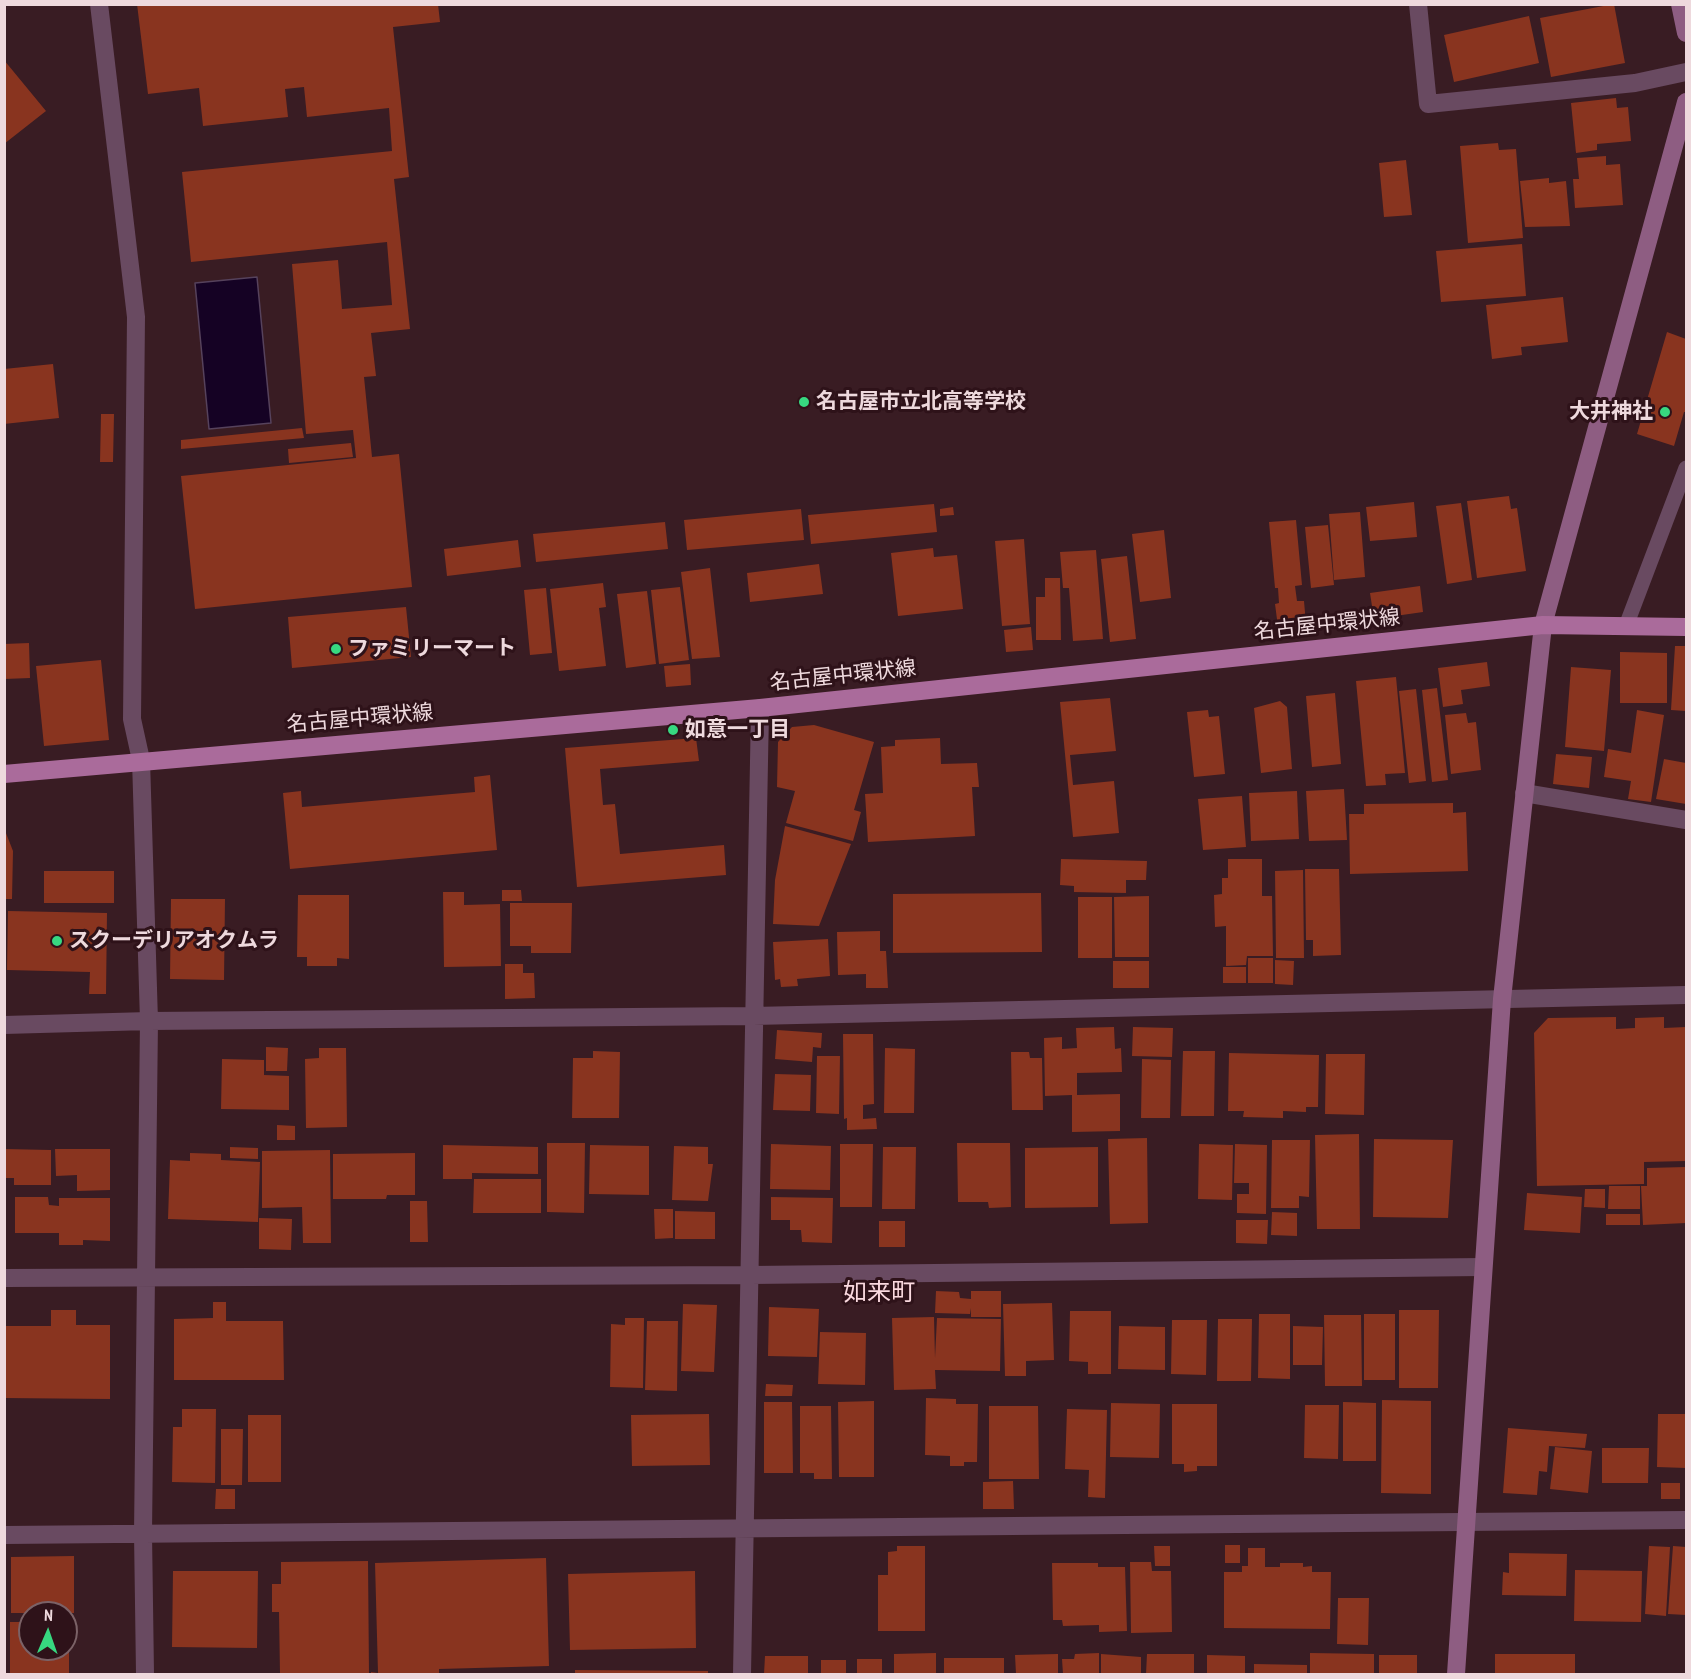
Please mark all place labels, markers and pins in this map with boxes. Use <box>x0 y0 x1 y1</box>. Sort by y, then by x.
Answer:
place label: 名古屋市立北高等学校 <box>816 389 1026 415</box>
marker: 名古屋市立北高等学校 <box>797 395 811 409</box>
place label: 大井神社 <box>1569 399 1653 425</box>
marker: 大井神社 <box>1658 405 1672 419</box>
place label: ファミリーマート <box>348 636 516 662</box>
marker: ファミリーマート <box>329 642 343 656</box>
place label: 如意一丁目 <box>685 717 790 743</box>
marker: 如意一丁目 <box>666 723 680 737</box>
place label: スクーデリアオクムラ <box>69 928 279 954</box>
marker: スクーデリアオクムラ <box>50 934 64 948</box>

